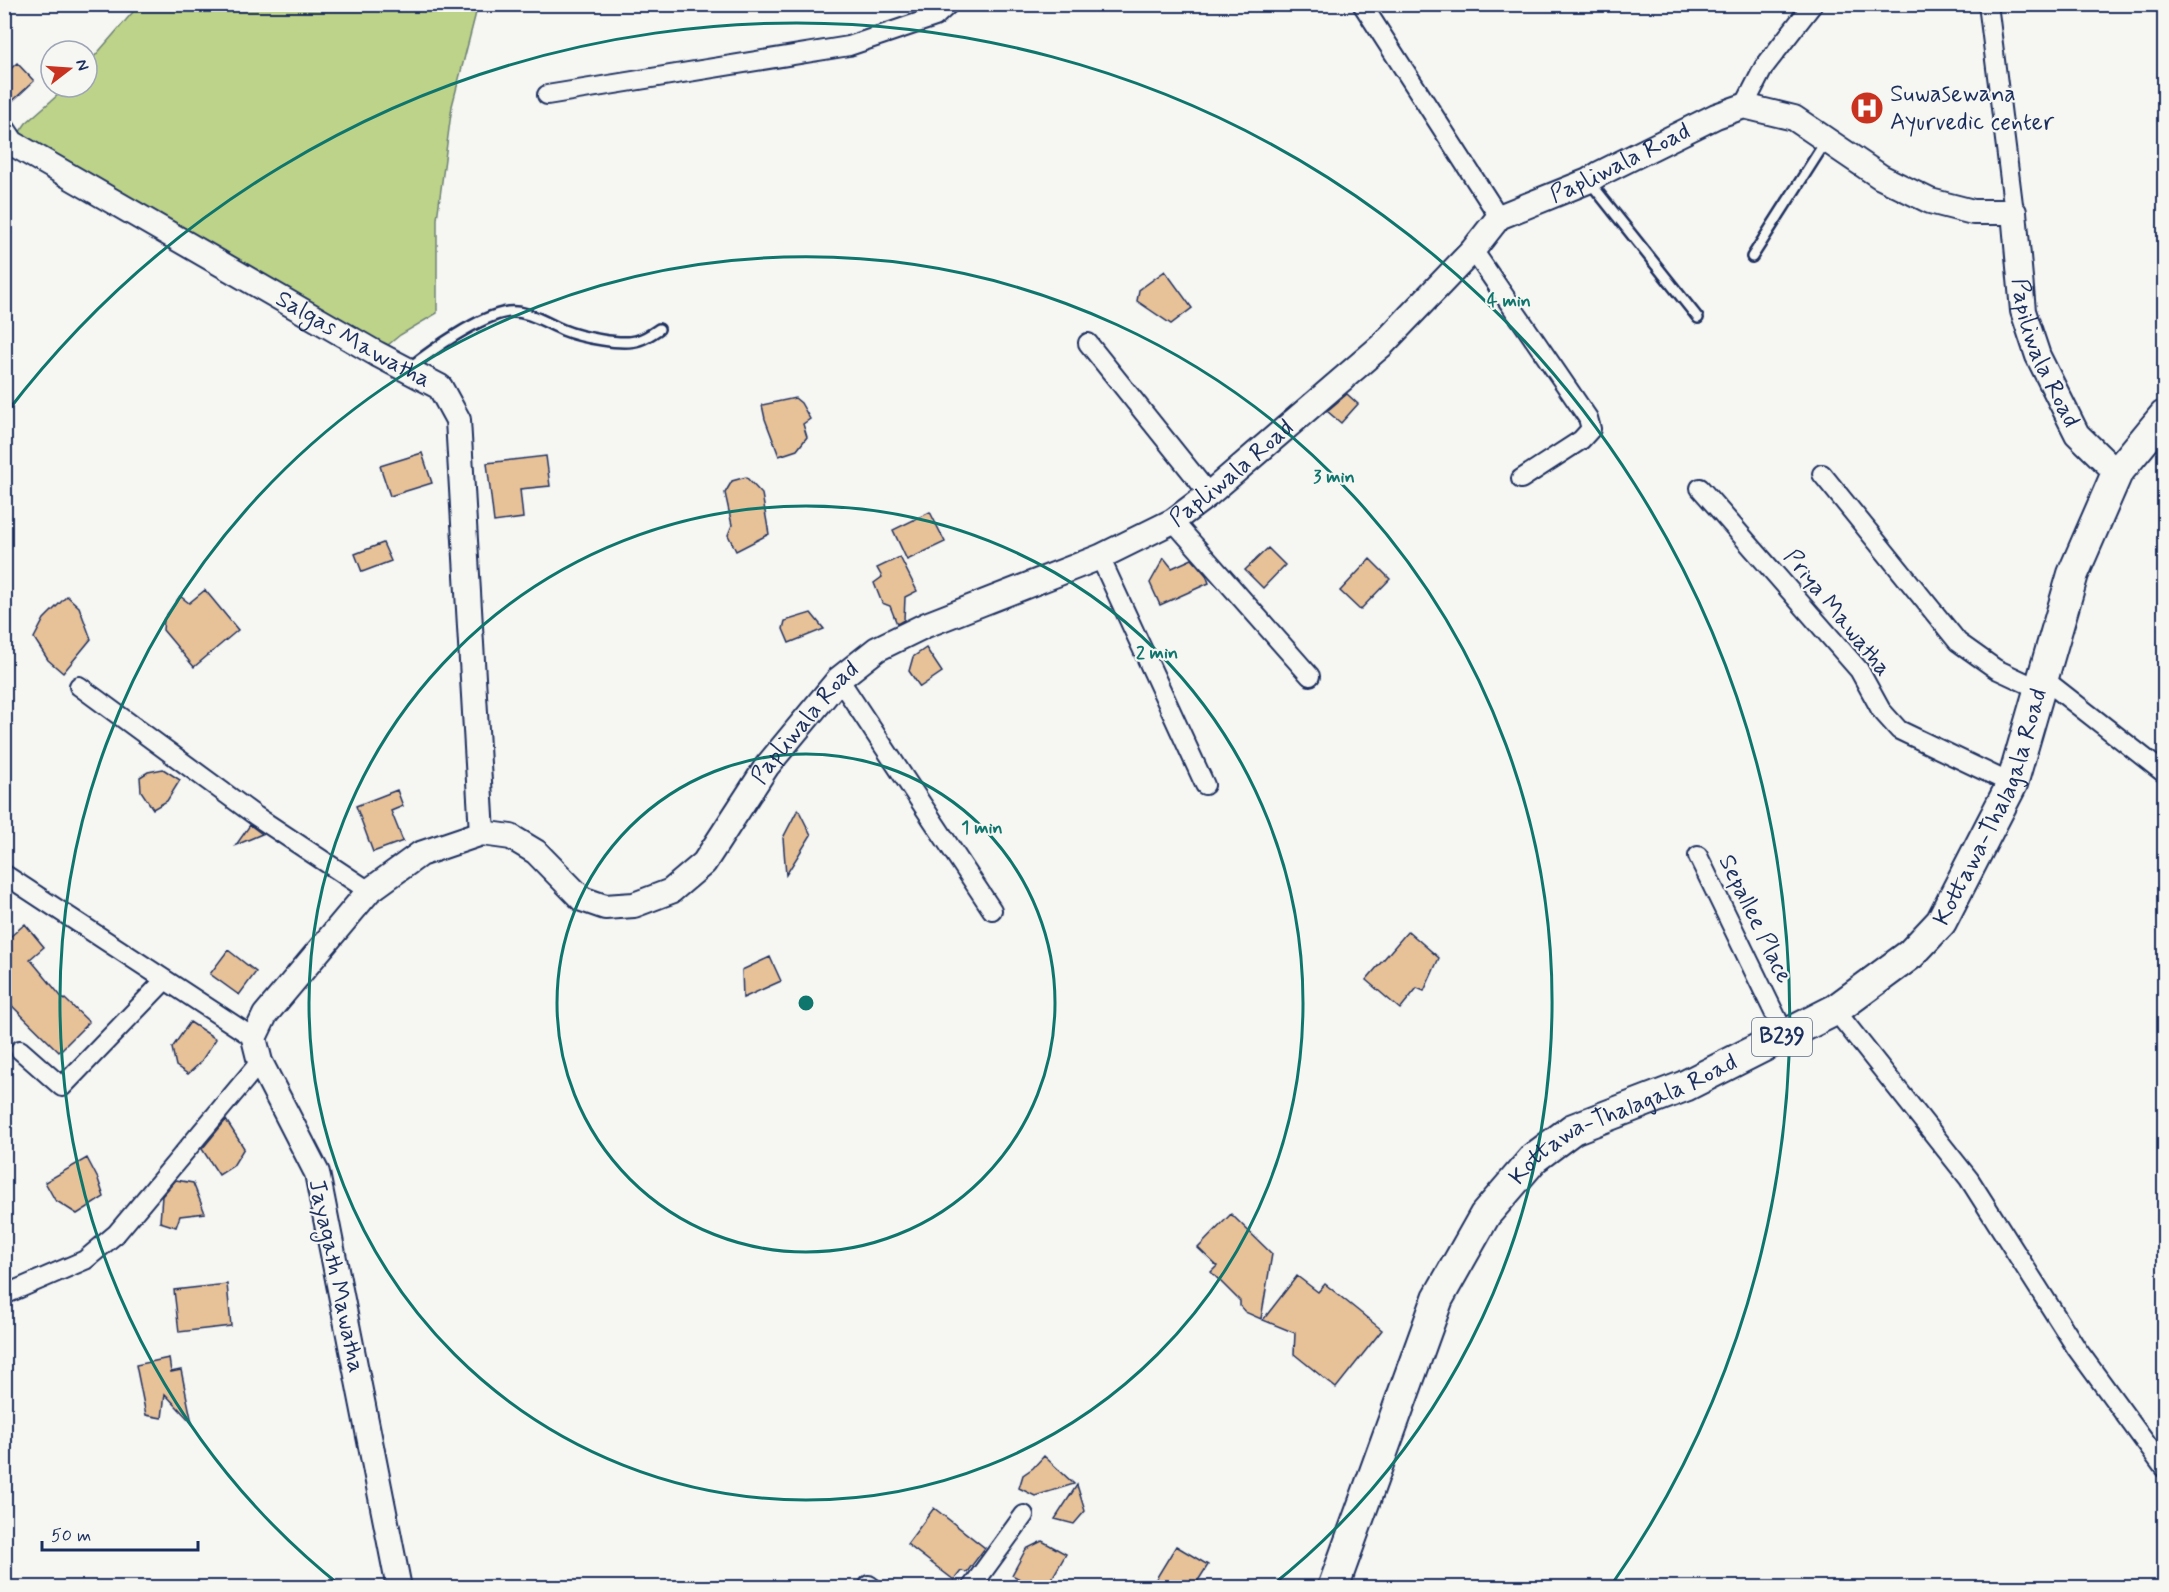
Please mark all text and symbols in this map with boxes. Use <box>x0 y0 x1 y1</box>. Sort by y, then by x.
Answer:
north arrow <box>39 39 99 99</box>
text: N <box>70 57 94 73</box>
place label: Suwasewana Ayurvedic center <box>1890 79 2055 138</box>
hospital icon: Suwasewana Ayurvedic center <box>1849 90 1885 126</box>
street label: Papliwala Road <box>1545 116 1695 210</box>
street label: Papiliwala Road <box>2005 277 2087 433</box>
street label: Salgas Mawatha <box>270 283 436 395</box>
text: 4 min <box>1487 289 1531 313</box>
street label: Papliwala Road <box>1163 413 1300 534</box>
text: 3 min <box>1313 465 1355 489</box>
street label: Priya Mawatha <box>1776 543 1898 683</box>
text: 2 min <box>1136 641 1178 665</box>
street label: Papliwala Road <box>744 654 865 790</box>
street label: Kottawa-Thalagala Road <box>1926 685 2054 931</box>
text: 1 min <box>961 816 1003 840</box>
street label: Sepallee Place <box>1711 850 1799 988</box>
centre of rings <box>796 993 816 1013</box>
road number: B239 <box>1752 1018 1812 1056</box>
street label: Kottawa-Thalagala Road <box>1502 1047 1742 1192</box>
street label: Jayagath Mawatha <box>298 1176 372 1376</box>
scale bar <box>42 1514 198 1552</box>
text: 50 m <box>51 1524 91 1548</box>

